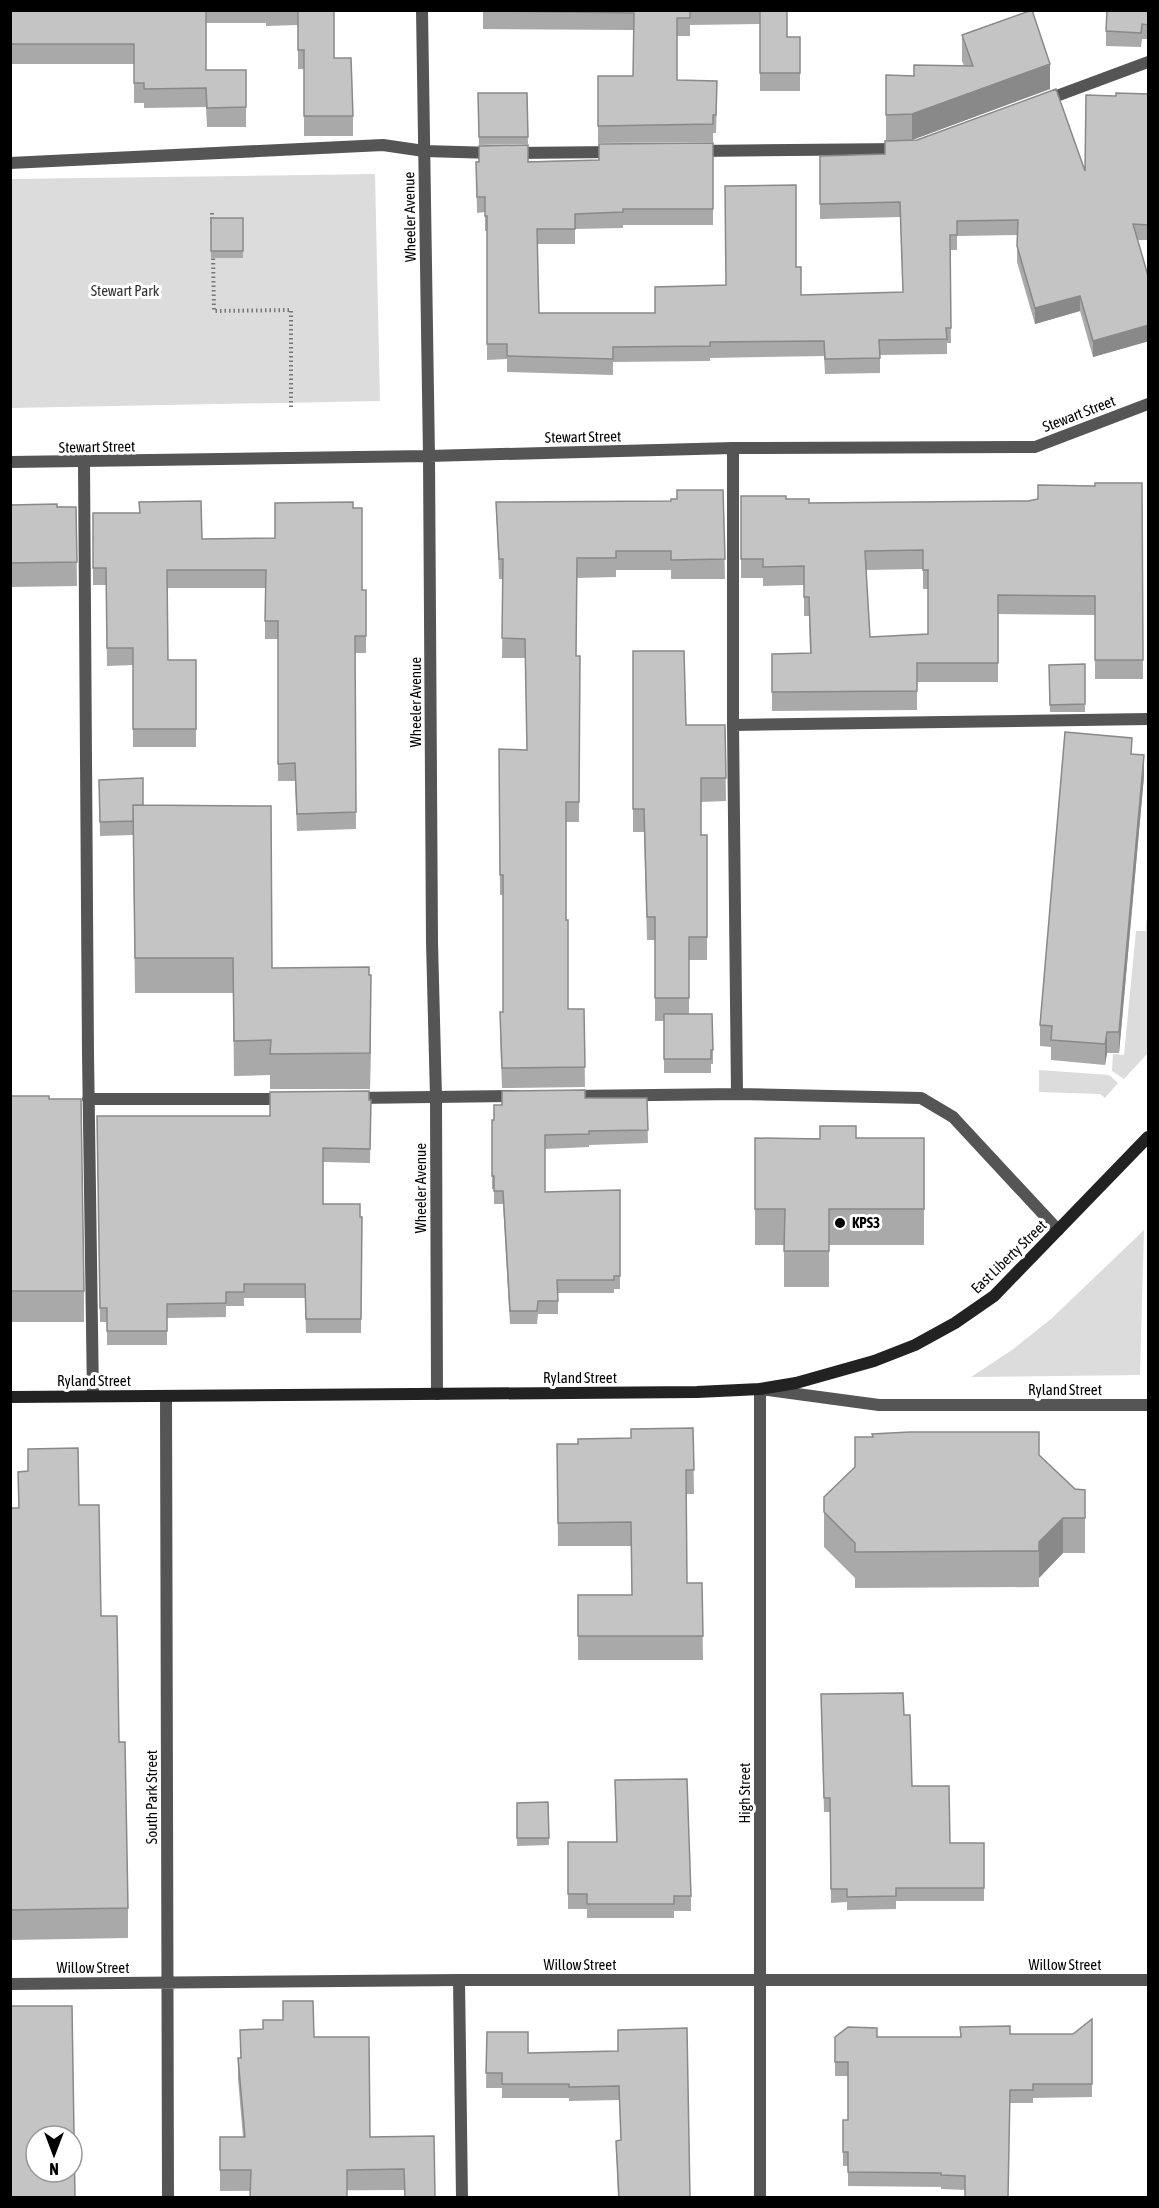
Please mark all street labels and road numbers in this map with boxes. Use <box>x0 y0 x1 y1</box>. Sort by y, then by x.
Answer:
street label: Wheeler Avenue <box>400 172 419 262</box>
street label: Stewart Street <box>1040 392 1118 435</box>
street label: Stewart Street <box>545 427 621 446</box>
street label: Stewart Street <box>59 437 135 456</box>
street label: Wheeler Avenue <box>407 657 424 747</box>
street label: Wheeler Avenue <box>412 1143 429 1233</box>
street label: East Liberty Street <box>968 1217 1050 1297</box>
street label: Ryland Street <box>543 1369 617 1386</box>
street label: Ryland Street <box>57 1372 131 1389</box>
street label: Ryland Street <box>1028 1381 1102 1398</box>
street label: South Park Street <box>143 1750 160 1844</box>
street label: High Street <box>736 1763 753 1823</box>
street label: Willow Street <box>544 1956 616 1973</box>
street label: Willow Street <box>1029 1956 1101 1973</box>
street label: Willow Street <box>57 1959 129 1976</box>

